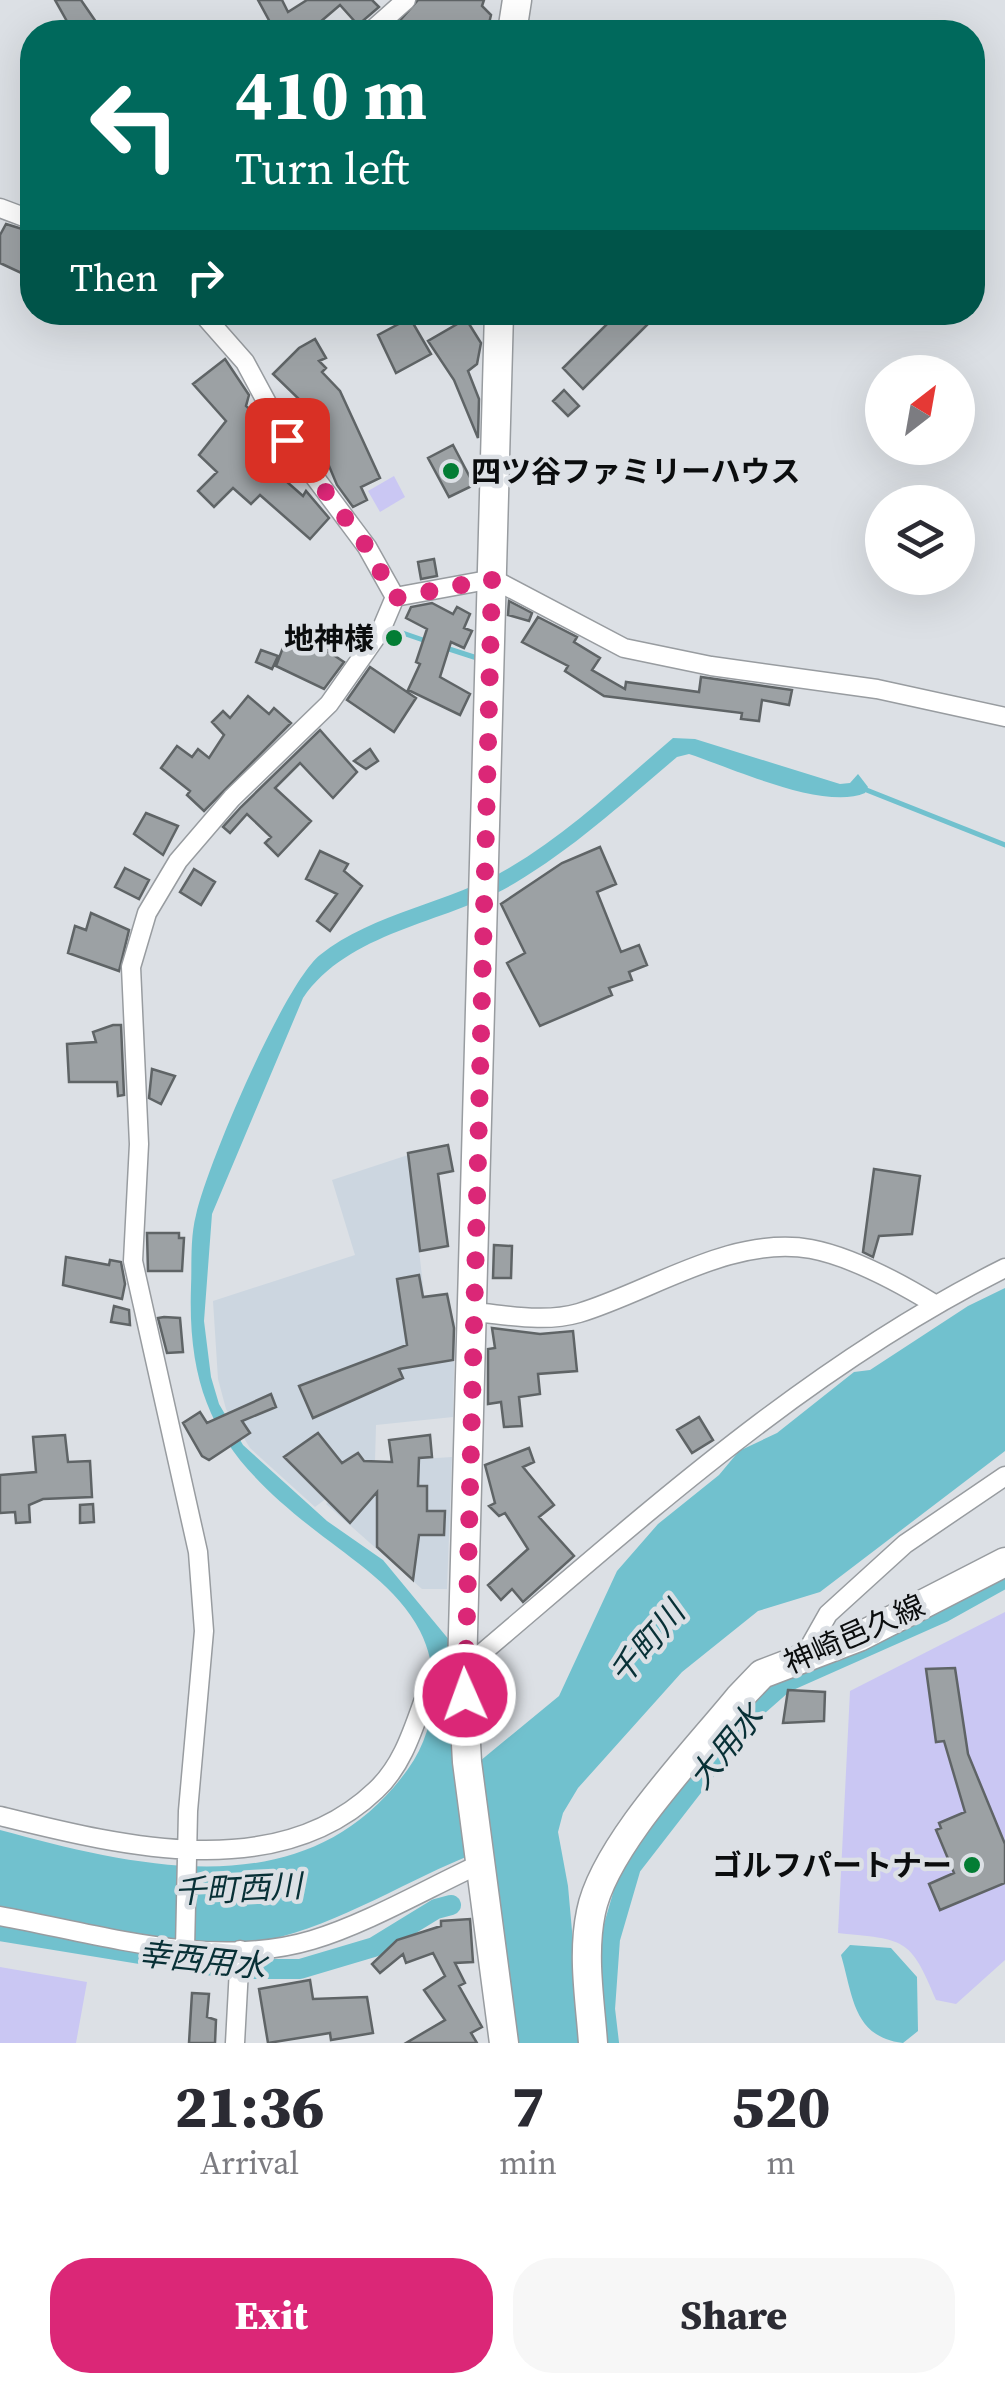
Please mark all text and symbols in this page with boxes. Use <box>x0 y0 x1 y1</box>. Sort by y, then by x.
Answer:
text: 410 m <box>235 46 427 142</box>
icon: left <box>70 60 200 190</box>
text: Turn left <box>235 137 409 199</box>
icon: right <box>178 250 233 305</box>
text: Then <box>70 252 158 304</box>
north arrow <box>865 355 975 465</box>
map controls <box>865 355 975 595</box>
pin <box>245 398 330 483</box>
icon: arrive <box>260 413 315 468</box>
place label: 四ツ谷ファミリーハウス <box>471 451 800 492</box>
marker: 四ツ谷ファミリーハウス <box>440 460 462 482</box>
button: layers <box>865 485 975 595</box>
place label: 地神様 <box>284 618 374 659</box>
marker: 地神様 <box>383 627 405 649</box>
street label: 神崎邑久線 <box>777 1585 931 1683</box>
water label: 千町川 <box>599 1590 697 1694</box>
position arrow <box>413 1643 517 1747</box>
water label: 大用水 <box>679 1694 775 1798</box>
place label: ゴルフパートナー <box>712 1845 952 1886</box>
marker: ゴルフパートナー <box>961 1854 983 1876</box>
water label: 千町西川 <box>173 1864 306 1914</box>
water label: 幸西用水 <box>136 1931 271 1989</box>
text: 21:36 <box>174 2065 325 2147</box>
text: 7 <box>511 2065 545 2147</box>
text: 520 <box>731 2065 831 2147</box>
text: Arrival <box>200 2141 299 2185</box>
text: min <box>499 2141 557 2185</box>
text: m <box>767 2141 795 2185</box>
button: Exit <box>50 2258 493 2373</box>
button: Share <box>513 2258 955 2373</box>

